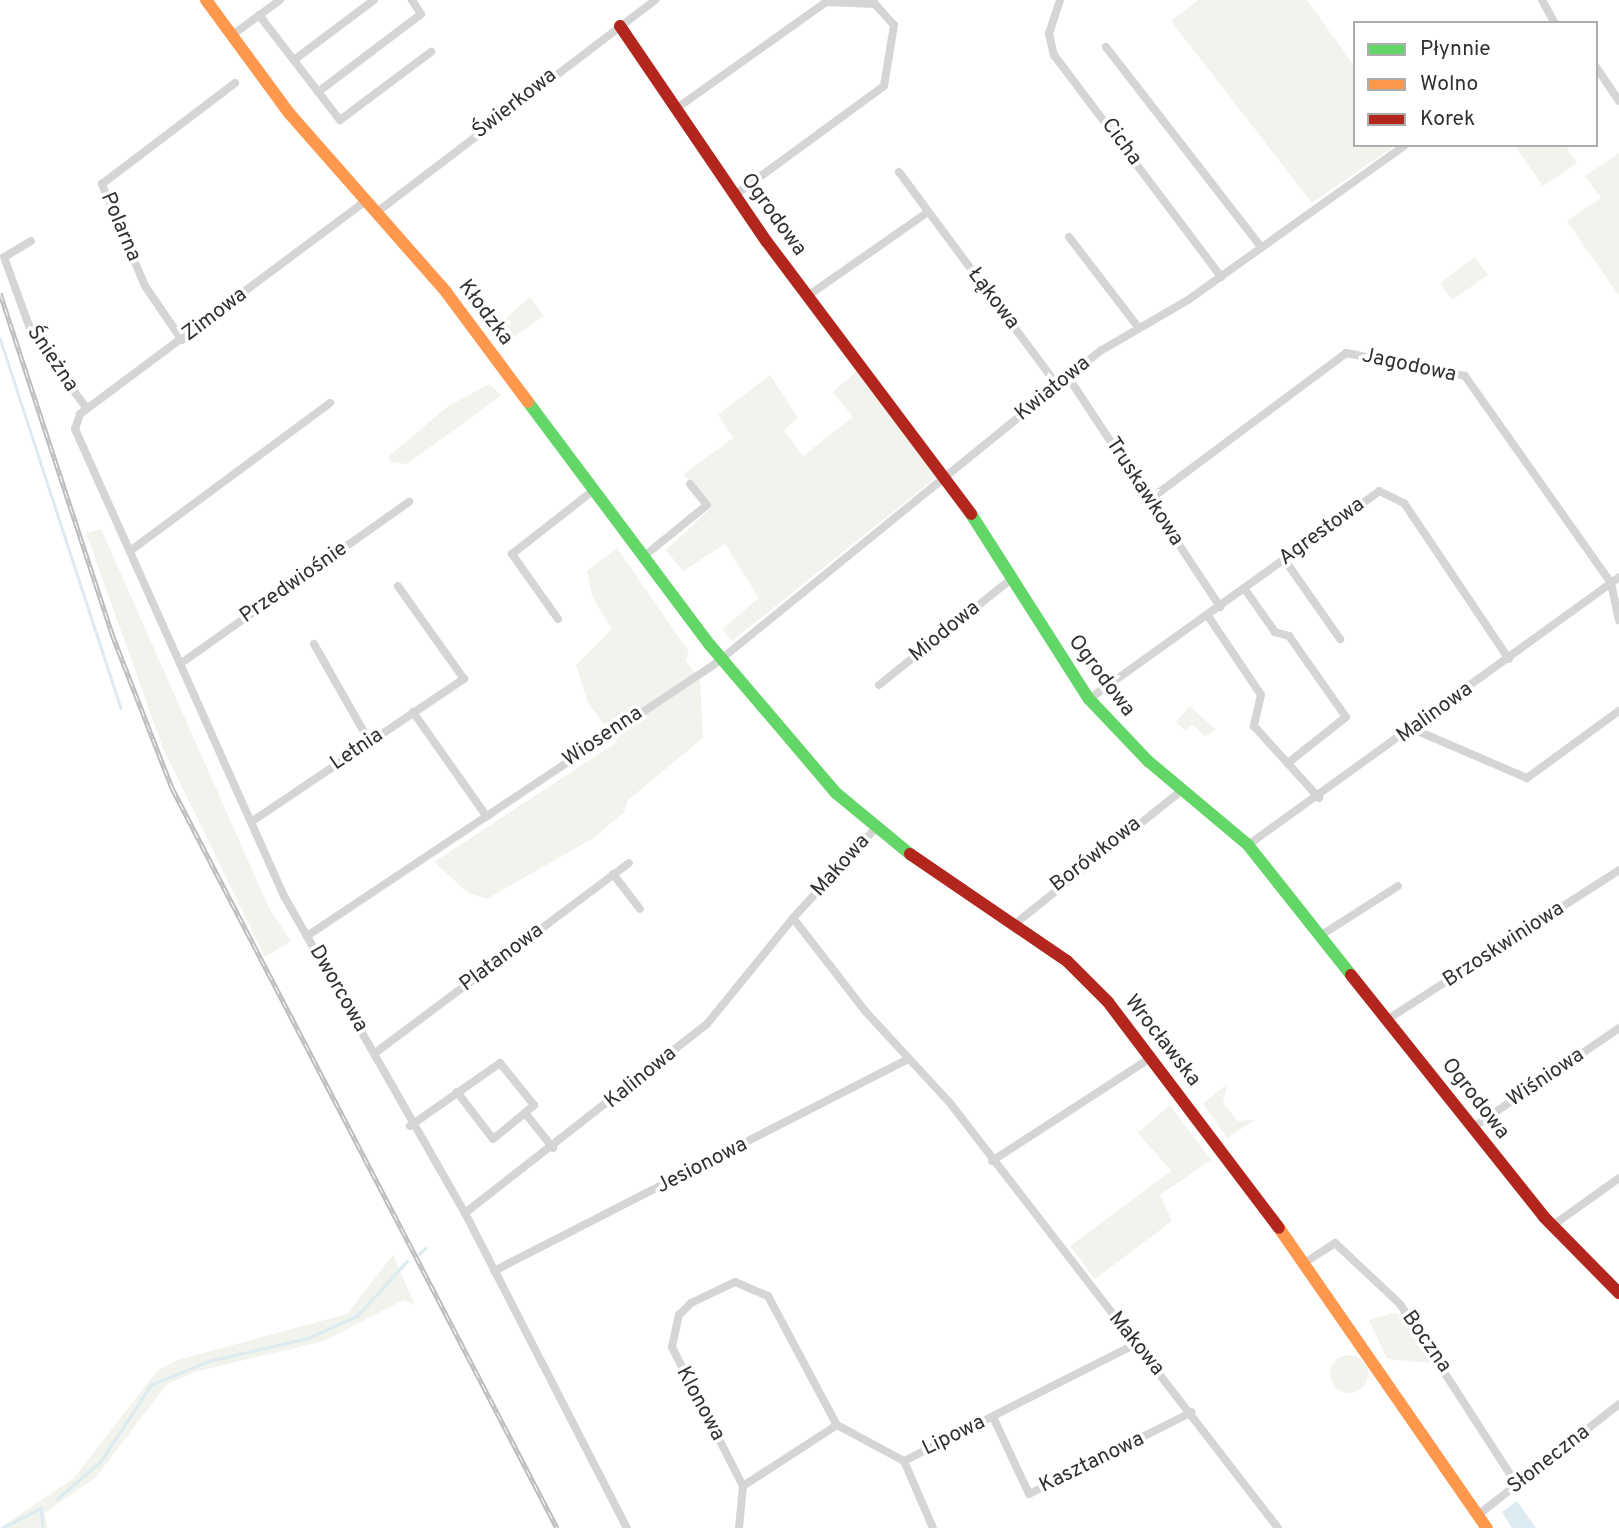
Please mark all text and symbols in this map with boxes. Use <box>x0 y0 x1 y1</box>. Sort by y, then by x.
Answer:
legend <box>1353 21 1598 147</box>
text: Płynnie <box>1420 36 1491 63</box>
street label: Świerkowa <box>468 63 562 145</box>
text: Wolno <box>1420 71 1478 98</box>
text: Korek <box>1420 106 1475 133</box>
street label: Cicha <box>1095 113 1147 171</box>
street label: Ogrodowa <box>735 169 811 261</box>
street label: Polarna <box>94 189 146 265</box>
street label: Łąkowa <box>962 263 1024 335</box>
street label: Kłodzka <box>452 275 518 351</box>
street label: Zimowa <box>178 283 252 347</box>
street label: Śnieżna <box>21 321 83 397</box>
street label: Jagodowa <box>1360 344 1458 388</box>
street label: Kwiatowa <box>1010 351 1096 427</box>
street label: Truskawkowa <box>1100 433 1188 551</box>
street label: Agrestowa <box>1274 493 1370 571</box>
street label: Przedwiośnie <box>235 537 353 629</box>
street label: Miodowa <box>905 596 985 668</box>
street label: Ogrodowa <box>1062 630 1140 722</box>
street label: Malinowa <box>1392 677 1478 749</box>
street label: Wiosenna <box>558 701 648 773</box>
street label: Letnia <box>326 723 388 777</box>
street label: Borówkowa <box>1046 812 1146 898</box>
street label: Makowa <box>806 830 876 902</box>
street label: Brzoskwiniowa <box>1439 897 1569 993</box>
street label: Platanowa <box>455 918 549 998</box>
street label: Dworcowa <box>303 941 373 1037</box>
street label: Wrocławska <box>1118 990 1206 1092</box>
street label: Kalinowa <box>600 1041 682 1115</box>
street label: Wiśniowa <box>1503 1043 1589 1113</box>
street label: Ogrodowa <box>1436 1053 1514 1145</box>
street label: Jesionowa <box>652 1132 752 1200</box>
street label: Boczna <box>1396 1306 1456 1378</box>
street label: Makowa <box>1103 1307 1169 1381</box>
street label: Klonowa <box>670 1363 730 1445</box>
street label: Lipowa <box>919 1410 989 1462</box>
street label: Słoneczna <box>1503 1420 1595 1500</box>
street label: Kasztanowa <box>1036 1427 1148 1499</box>

